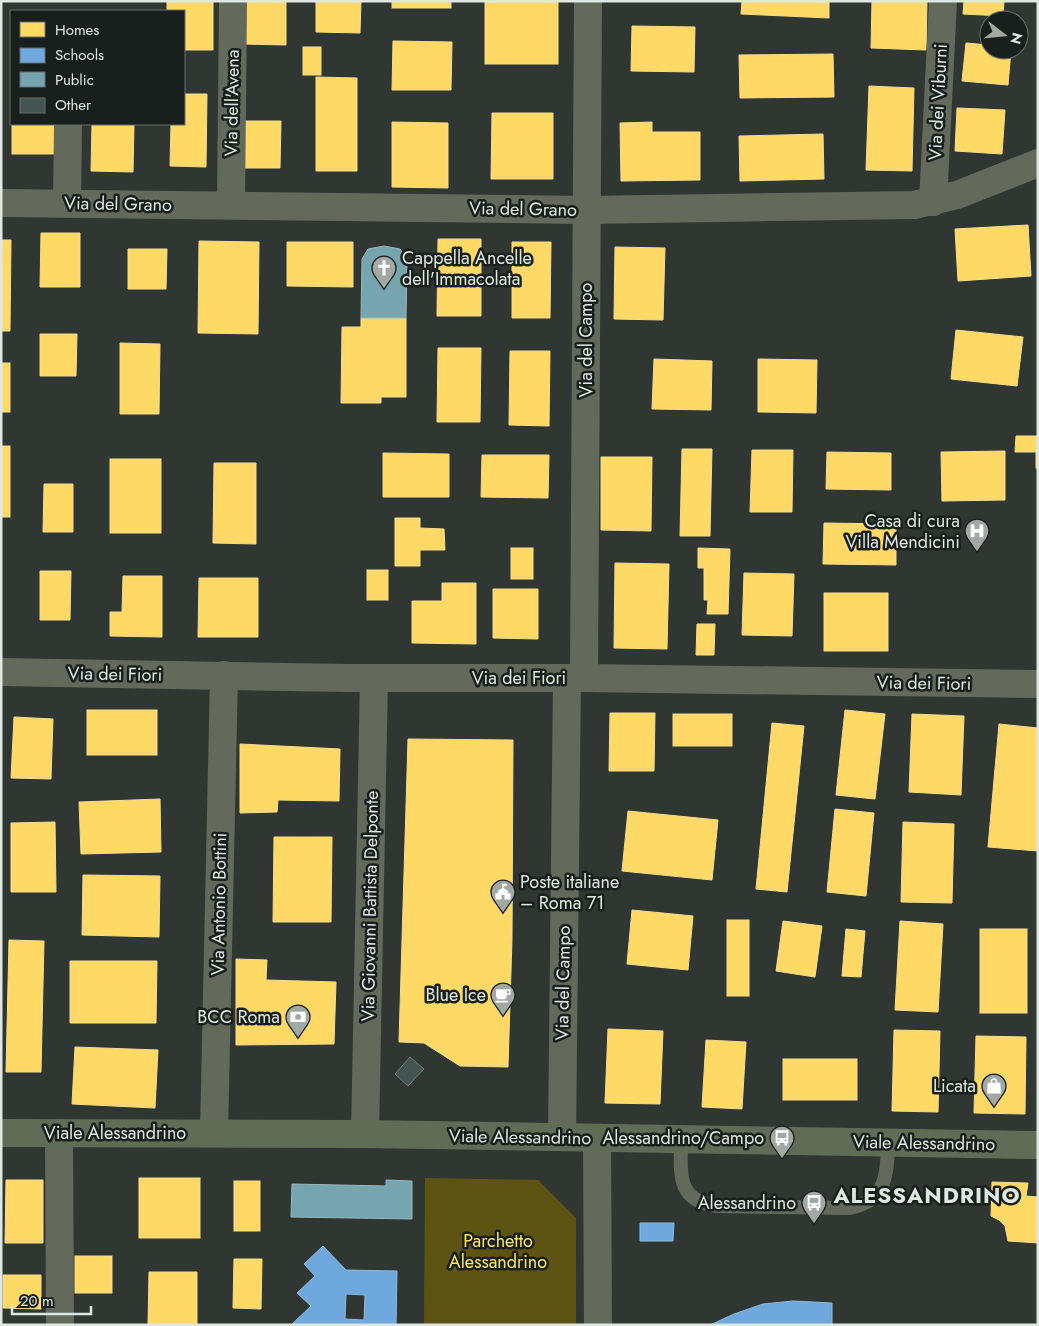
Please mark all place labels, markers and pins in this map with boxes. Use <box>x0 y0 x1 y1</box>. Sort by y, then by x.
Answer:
place label: Cappella Ancelle dell'Immacolata <box>402 245 532 292</box>
church icon: Cappella Ancelle dell'Immacolata <box>371 255 397 289</box>
place label: Casa di cura Villa Mendicini <box>845 508 960 555</box>
hospital icon: Casa di cura Villa Mendicini <box>964 518 990 552</box>
place label: Poste italiane – Roma 71 <box>520 869 619 916</box>
public building icon: Poste italiane – Roma 71 <box>490 879 516 913</box>
place label: Blue Ice <box>425 982 486 1008</box>
cafe icon: Blue Ice <box>490 982 516 1016</box>
place label: BCC Roma <box>197 1004 280 1030</box>
bank icon: BCC Roma <box>285 1004 311 1038</box>
place label: Licata <box>933 1073 976 1099</box>
shop icon: Licata <box>981 1073 1007 1107</box>
place label: Alessandrino/Campo <box>602 1125 764 1151</box>
bus stop icon: Alessandrino/Campo <box>769 1125 795 1159</box>
place label: Alessandrino <box>698 1190 796 1216</box>
bus stop icon: Alessandrino <box>801 1190 827 1224</box>

